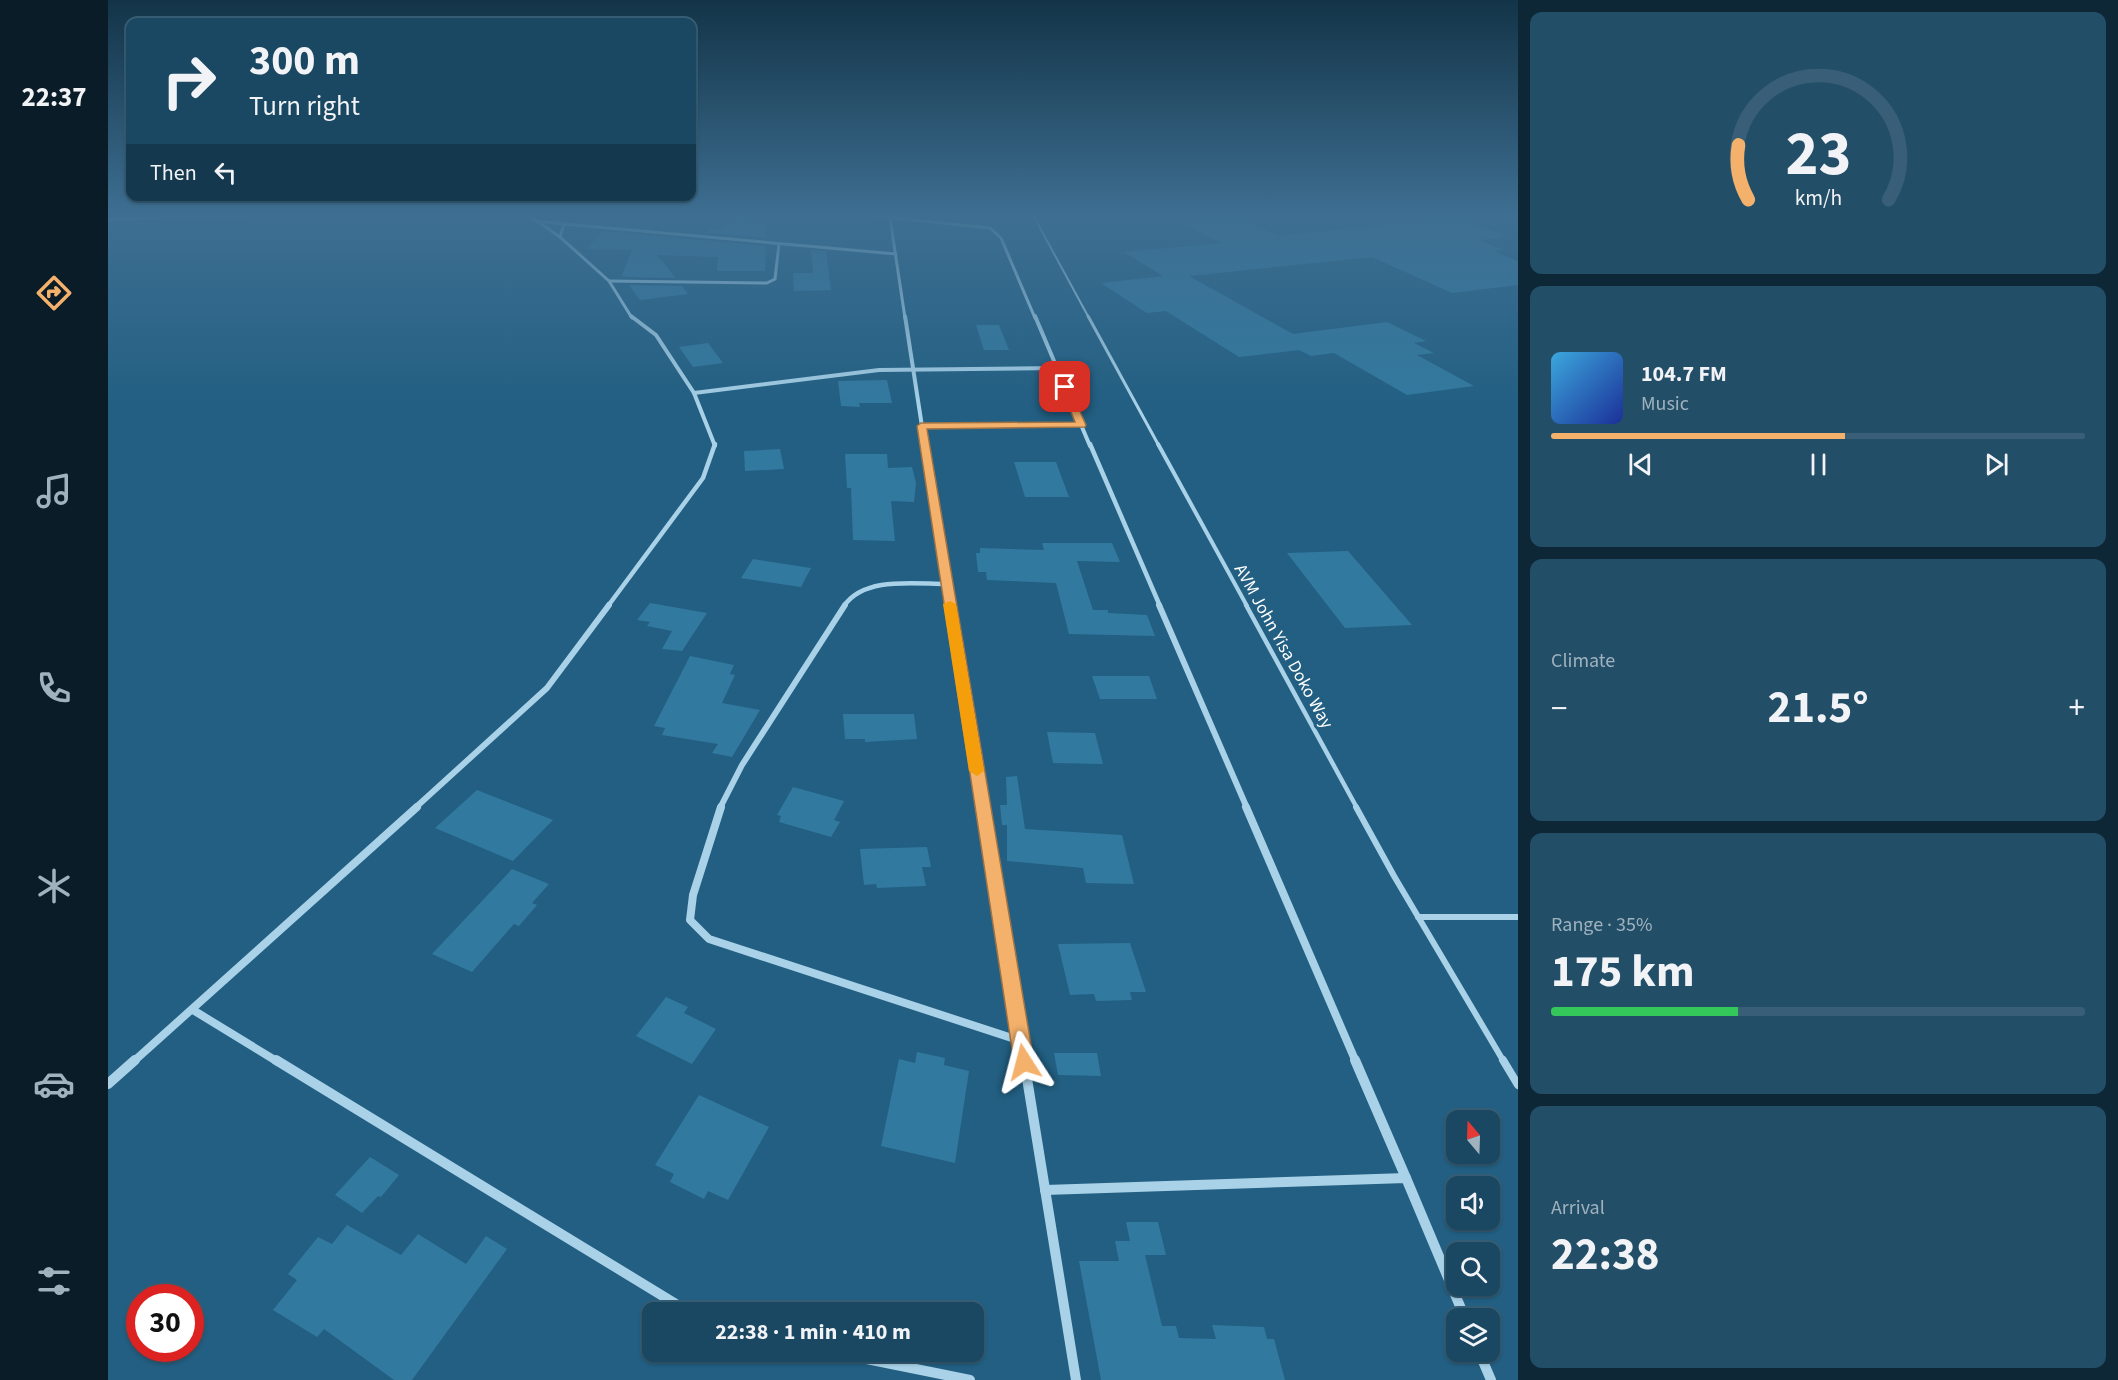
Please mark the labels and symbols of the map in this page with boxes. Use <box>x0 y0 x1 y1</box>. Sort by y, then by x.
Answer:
pin <box>1039 361 1090 412</box>
street label: AVM John Yisa Doko Way <box>1228 560 1339 733</box>
position arrow <box>992 1030 1056 1094</box>
north arrow <box>1446 1110 1500 1164</box>
speed limit sign: 30 <box>126 1284 204 1362</box>

